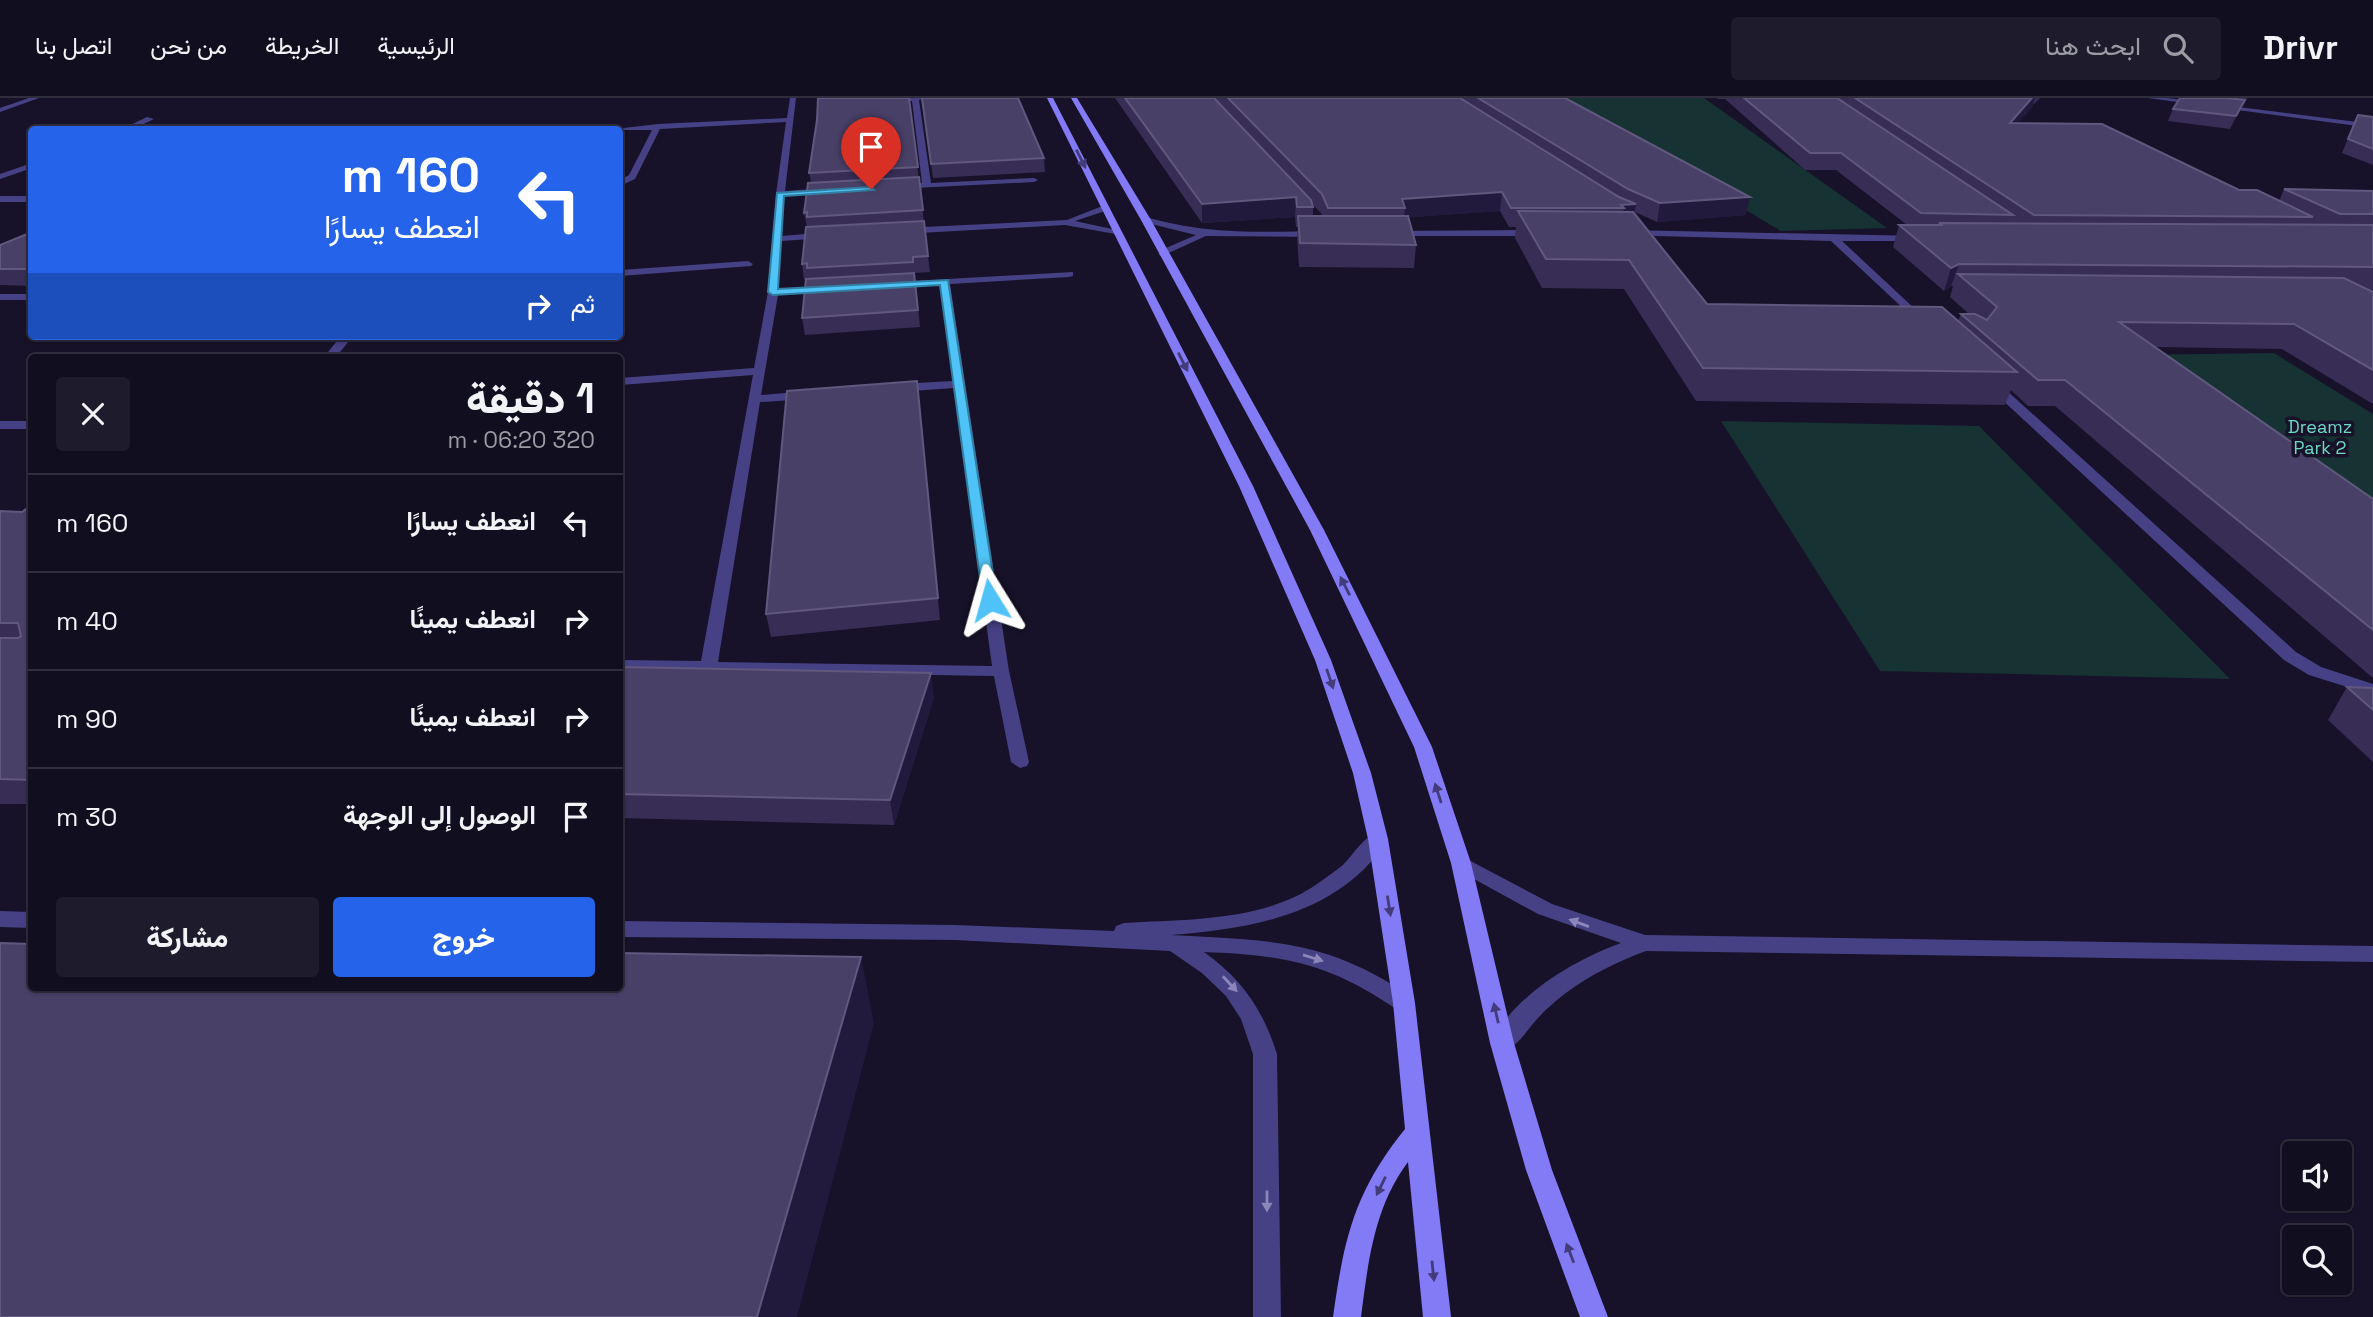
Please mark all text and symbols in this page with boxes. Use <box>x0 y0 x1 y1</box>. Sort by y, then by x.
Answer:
search box <box>1731 17 2221 80</box>
text: Drivr <box>2263 27 2338 69</box>
text: ابحث هنا <box>2045 29 2141 63</box>
icon: search <box>2159 29 2197 67</box>
text: اتصل بنا <box>35 30 112 61</box>
text: من نحن <box>150 30 227 61</box>
text: الخريطة <box>265 30 339 61</box>
text: الرئيسية <box>377 30 455 61</box>
pin <box>841 117 901 189</box>
icon: arrive <box>852 128 890 166</box>
text: 160 m <box>342 144 480 206</box>
one-way arrow <box>1075 149 1086 169</box>
icon: left <box>504 154 595 245</box>
text: انعطف يسارًا <box>324 207 480 247</box>
icon: right <box>519 287 557 325</box>
text: ثم <box>571 287 595 321</box>
one-way arrow <box>1178 352 1189 372</box>
text: 1 دقيقة <box>466 372 595 425</box>
button: close <box>56 377 130 451</box>
park label: Dreamz Park 2 <box>2288 415 2352 459</box>
text: 320 m · 06:20 <box>447 425 595 455</box>
text: انعطف يسارًا <box>406 504 536 538</box>
icon: left <box>557 504 595 542</box>
text: 160 m <box>56 506 129 540</box>
position arrow <box>953 563 1027 637</box>
one-way arrow <box>1339 576 1350 596</box>
text: انعطف يمينًا <box>410 602 536 636</box>
icon: right <box>557 602 595 640</box>
text: 40 m <box>56 604 118 638</box>
one-way arrow <box>1325 669 1336 690</box>
text: انعطف يمينًا <box>410 700 536 734</box>
icon: right <box>557 700 595 738</box>
text: 90 m <box>56 702 118 736</box>
one-way arrow <box>1432 782 1443 803</box>
text: الوصول إلى الوجهة <box>343 798 536 832</box>
icon: arrive <box>557 798 595 836</box>
text: 30 m <box>56 800 117 834</box>
one-way arrow <box>1384 895 1395 917</box>
button: مشاركة <box>56 897 319 977</box>
button: خروج <box>333 897 595 977</box>
one-way arrow <box>1569 917 1590 928</box>
one-way arrow <box>1303 953 1324 963</box>
one-way arrow <box>1221 975 1237 992</box>
one-way arrow <box>1490 1002 1501 1024</box>
map controls <box>2282 1141 2352 1295</box>
button: sound <box>2282 1141 2352 1211</box>
one-way arrow <box>1375 1176 1386 1196</box>
one-way arrow <box>1261 1191 1272 1213</box>
button: search <box>2282 1225 2352 1295</box>
one-way arrow <box>1564 1243 1575 1264</box>
one-way arrow <box>1427 1260 1438 1282</box>

